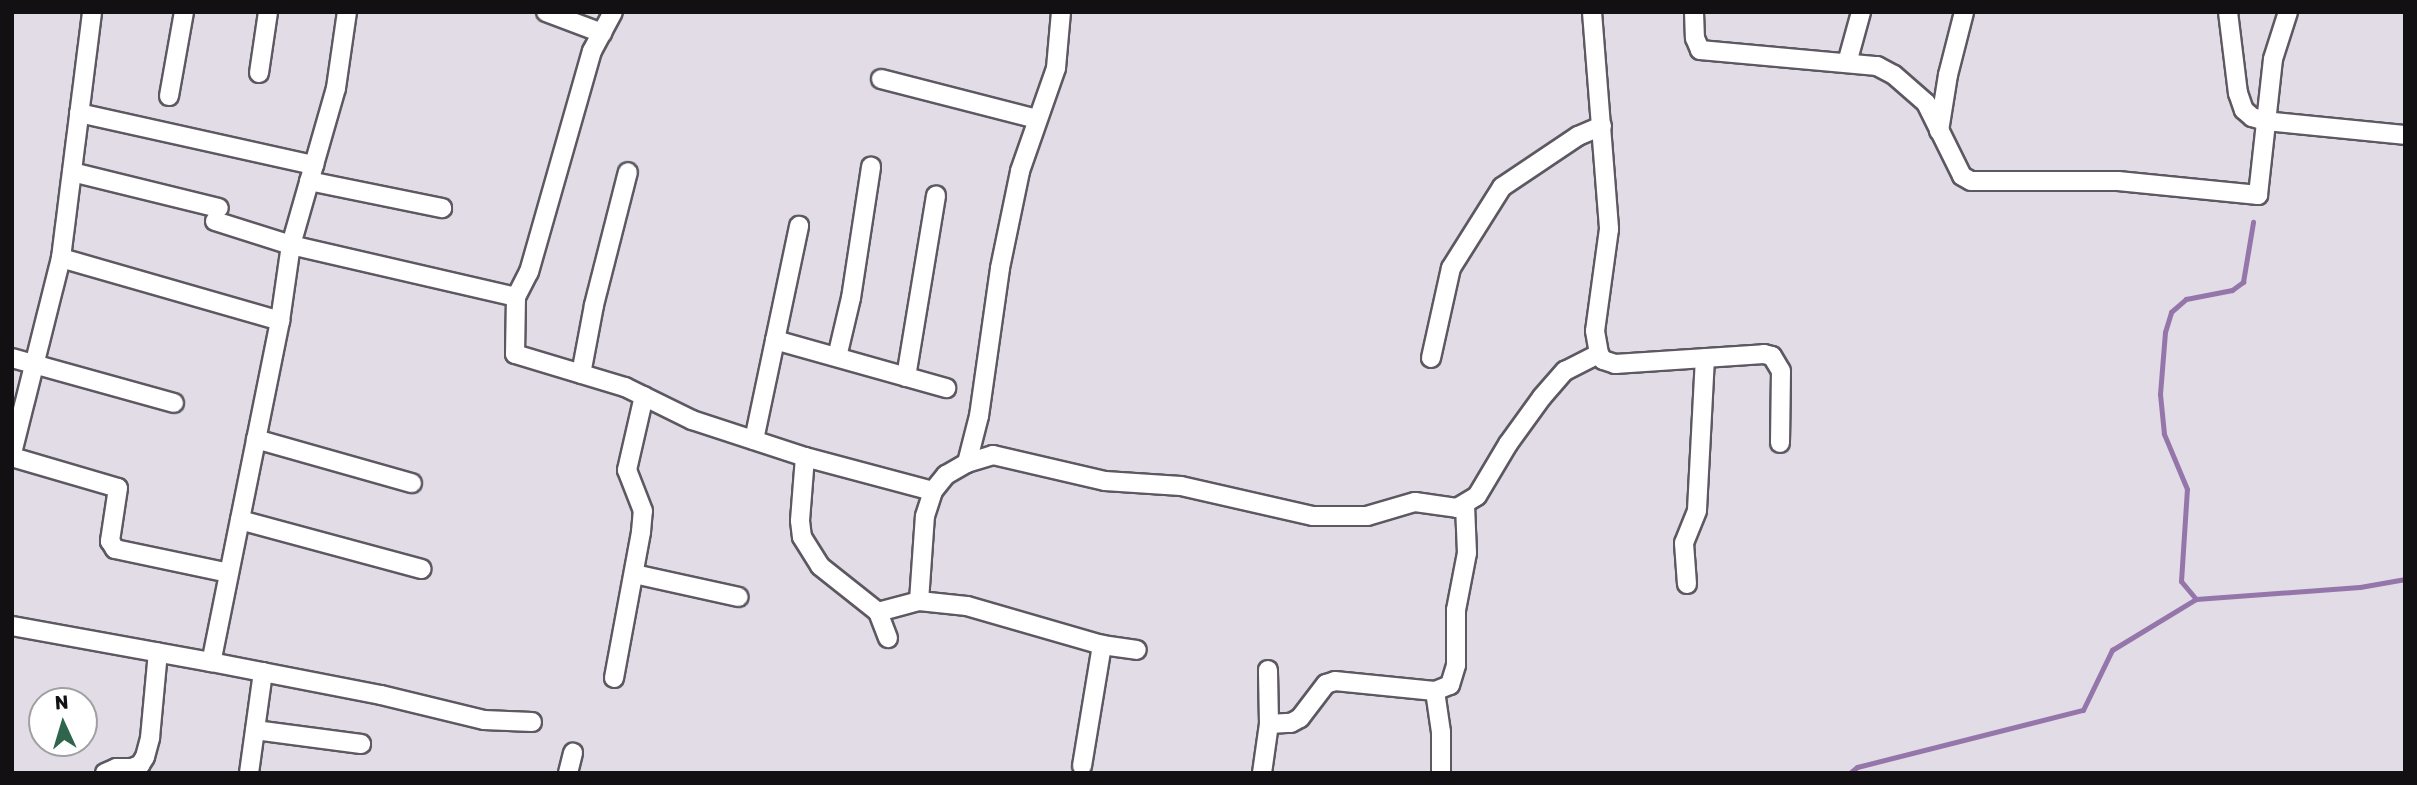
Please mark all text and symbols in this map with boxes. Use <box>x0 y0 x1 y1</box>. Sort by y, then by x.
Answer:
north arrow <box>28 687 98 757</box>
text: N <box>54 691 69 714</box>

